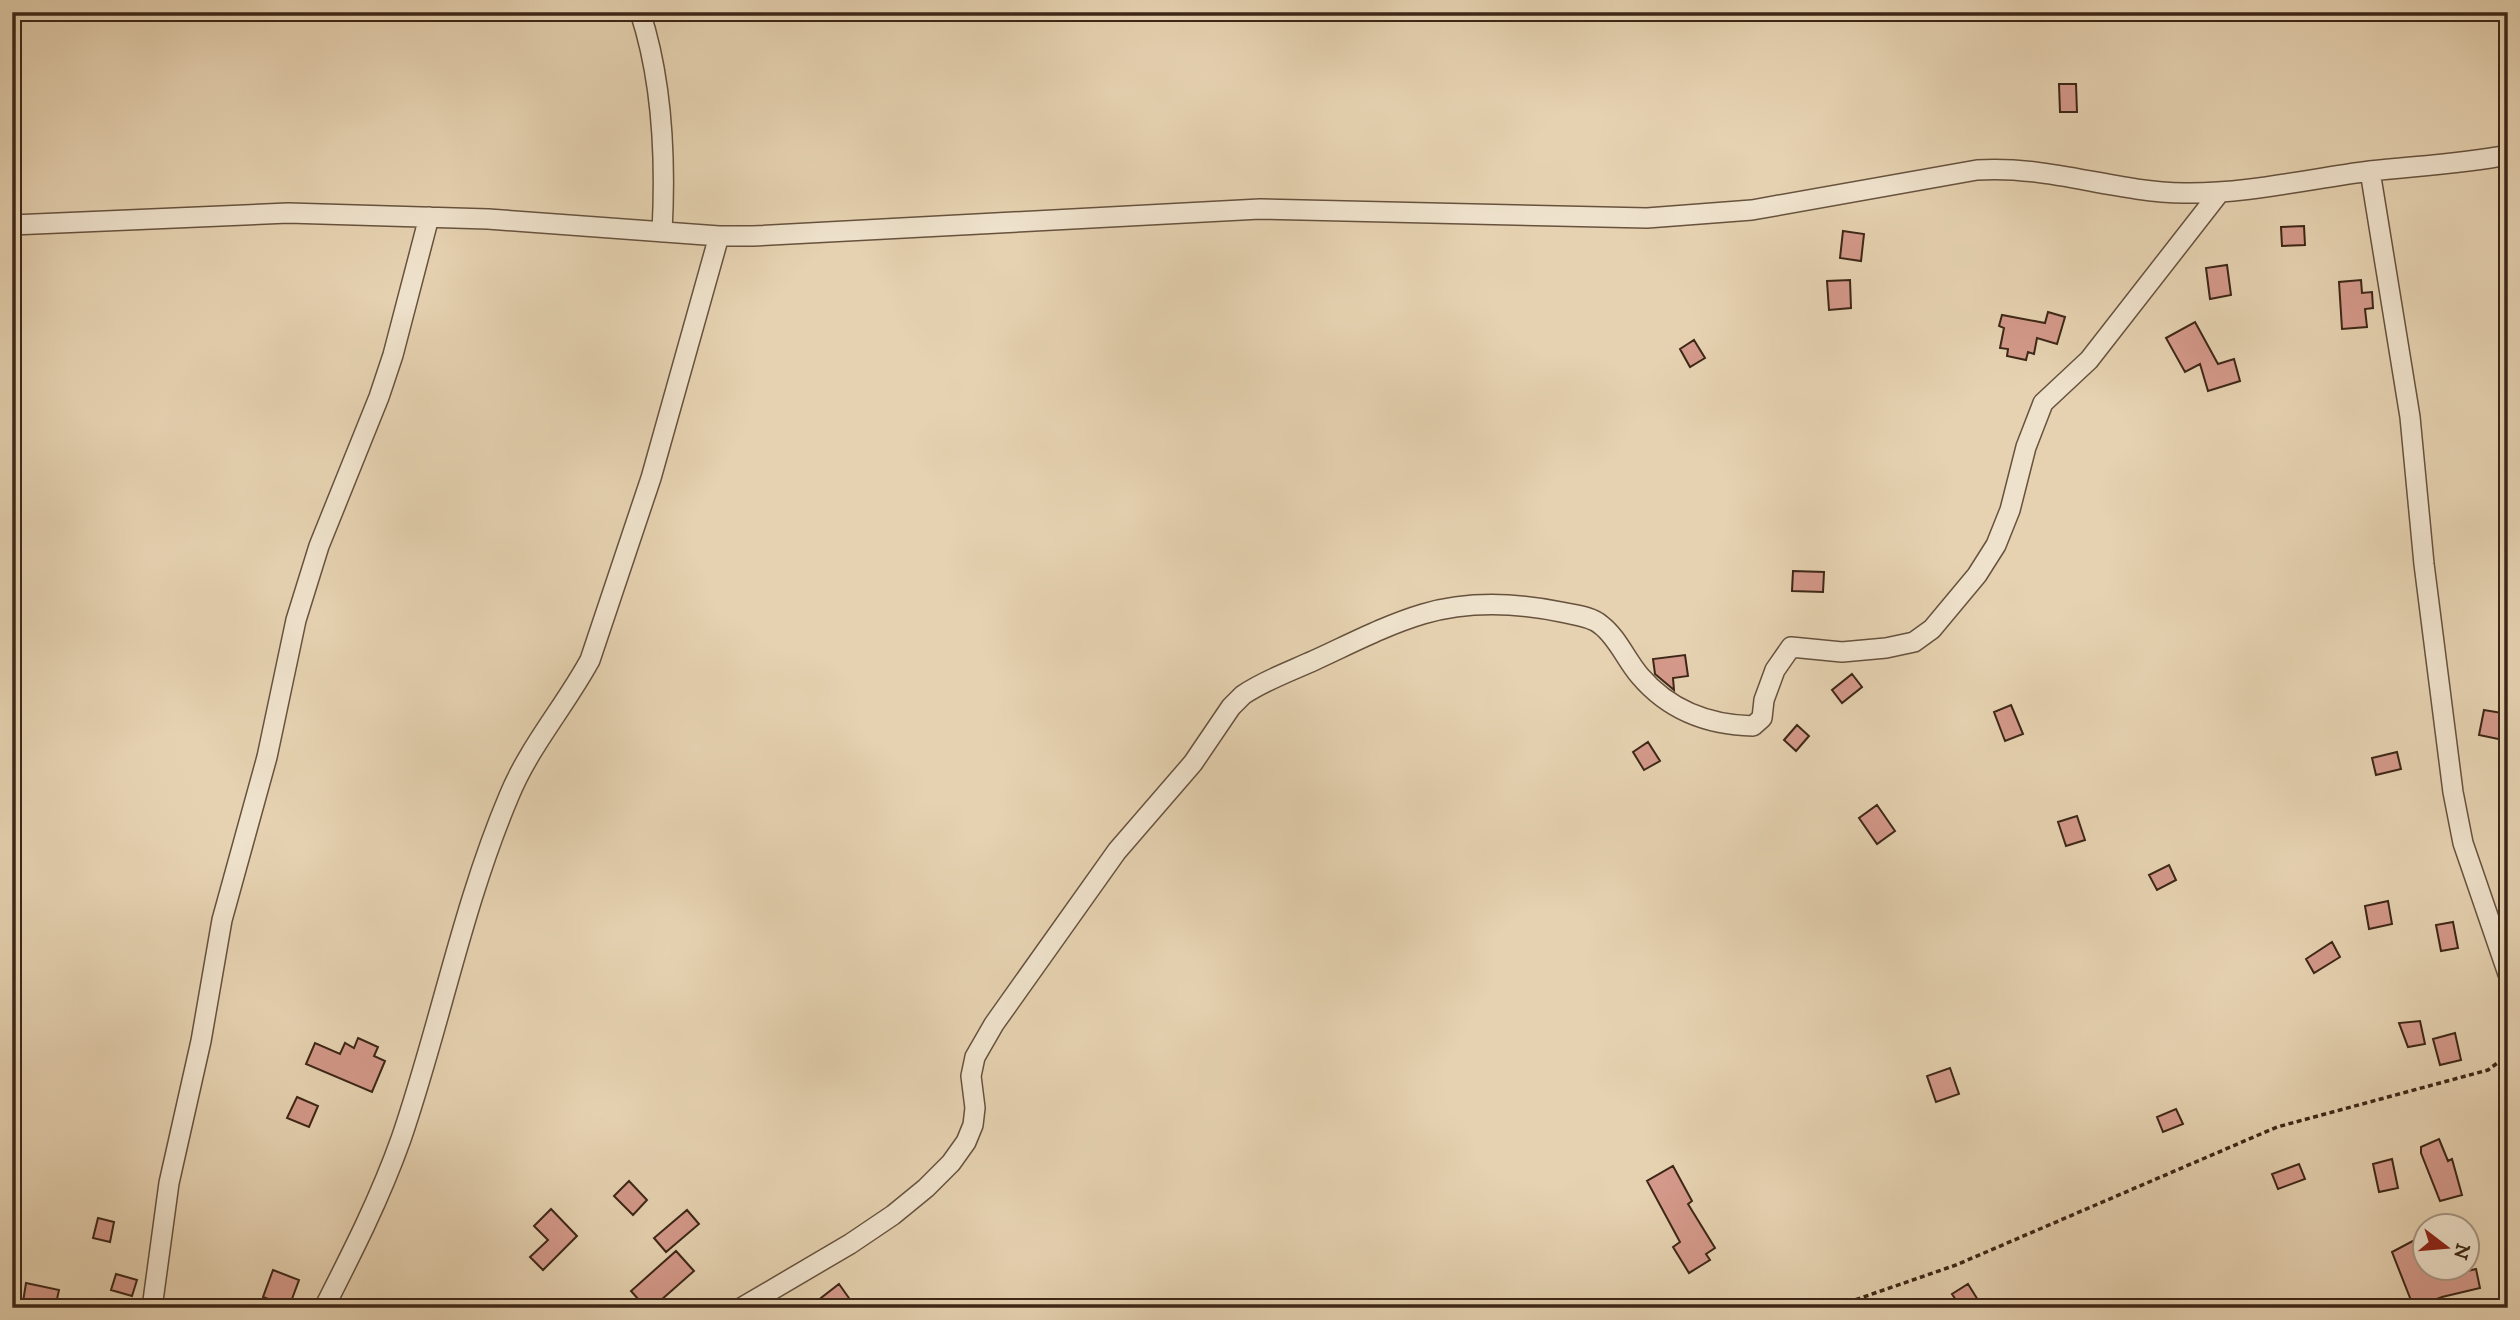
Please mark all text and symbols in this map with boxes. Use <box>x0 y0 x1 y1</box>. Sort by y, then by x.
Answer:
north arrow <box>2412 1212 2482 1282</box>
text: N <box>2448 1241 2474 1262</box>

